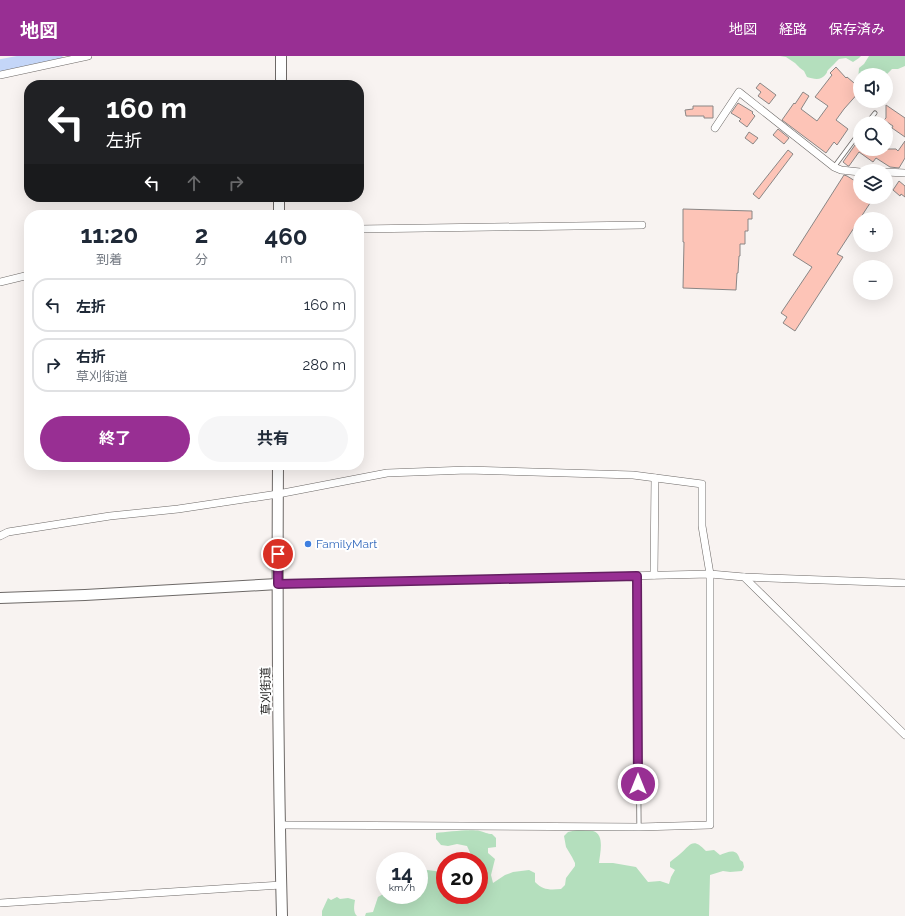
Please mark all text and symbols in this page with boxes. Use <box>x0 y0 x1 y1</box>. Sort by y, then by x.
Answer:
text: 地図 <box>20 19 58 41</box>
text: 地図 <box>729 21 757 37</box>
text: 経路 <box>779 21 807 37</box>
text: 保存済み <box>829 21 885 37</box>
map controls <box>853 68 893 300</box>
button: sound <box>853 68 893 108</box>
text: 160 m <box>106 92 187 125</box>
icon: left <box>40 96 92 148</box>
button: search <box>853 116 893 156</box>
text: 左折 <box>106 130 142 151</box>
button: layers <box>853 164 893 204</box>
icon: left <box>141 172 163 194</box>
icon: ahead <box>183 172 205 194</box>
icon: right <box>225 172 247 194</box>
button: + <box>853 212 893 252</box>
text: 11:20 <box>80 220 138 249</box>
text: 2 <box>195 220 208 249</box>
text: 460 <box>265 222 308 251</box>
text: m <box>280 251 292 266</box>
text: 到着 <box>96 252 122 267</box>
text: 分 <box>195 252 208 267</box>
button: − <box>853 260 893 300</box>
icon: left <box>42 294 64 316</box>
text: 160 m <box>304 296 346 314</box>
text: 左折 <box>76 298 106 316</box>
text: 右折 <box>76 348 106 366</box>
icon: right <box>42 354 64 376</box>
text: 280 m <box>302 356 346 374</box>
text: 草刈街道 <box>76 369 128 384</box>
button: 終了 <box>40 416 190 462</box>
button: 共有 <box>198 416 348 462</box>
pin <box>261 537 295 571</box>
place label: FamilyMart <box>316 537 377 551</box>
marker: FamilyMart <box>303 539 313 549</box>
icon: arrive <box>267 543 289 565</box>
street label: 草刈街道 <box>259 667 273 715</box>
position arrow <box>617 763 659 805</box>
speed limit sign: 20 <box>436 852 488 904</box>
text: 14 <box>391 861 413 885</box>
text: km/h <box>389 882 415 893</box>

